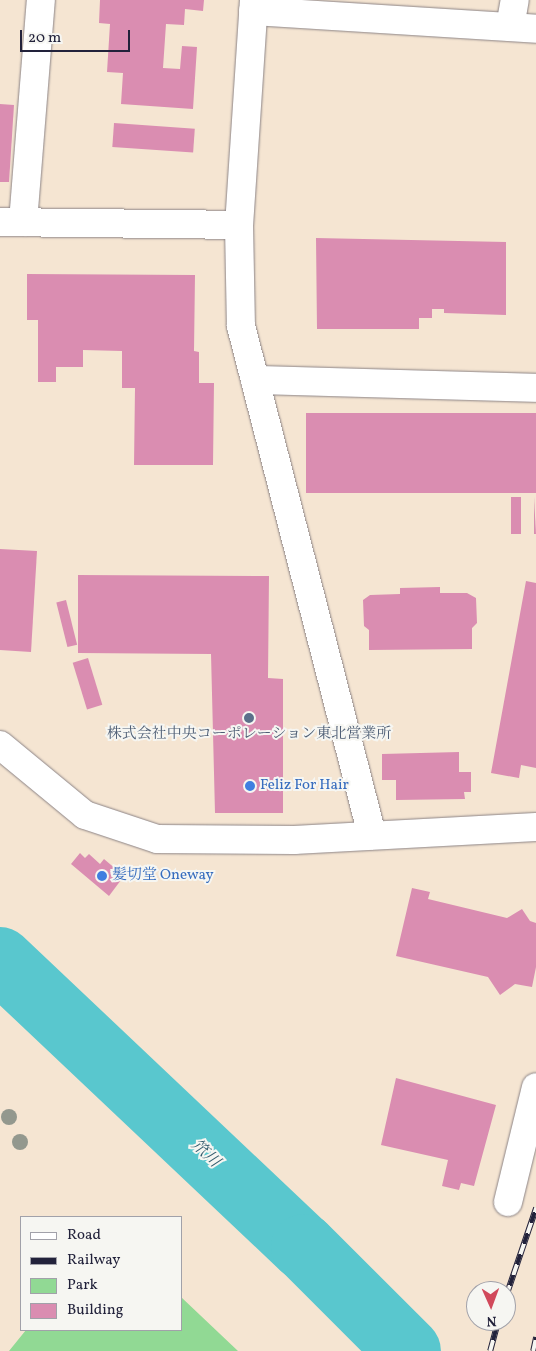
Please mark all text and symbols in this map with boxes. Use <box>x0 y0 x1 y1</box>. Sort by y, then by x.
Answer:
scale bar <box>22 20 132 52</box>
text: 20 m <box>28 28 61 49</box>
marker: 株式会社中央コーポレーション東北営業所 <box>243 712 255 724</box>
place label: 株式会社中央コーポレーション東北営業所 <box>107 726 391 744</box>
place label: Feliz For Hair <box>260 777 349 795</box>
marker: Feliz For Hair <box>244 780 256 792</box>
place label: 髪切堂 Oneway <box>112 867 214 885</box>
marker: 髪切堂 Oneway <box>96 870 108 882</box>
water label: 笊川 <box>187 1136 223 1172</box>
legend <box>20 1216 182 1331</box>
text: Road <box>67 1225 101 1246</box>
text: Railway <box>67 1250 120 1271</box>
text: Park <box>67 1275 98 1296</box>
north arrow <box>466 1281 516 1331</box>
text: Building <box>67 1300 123 1321</box>
text: N <box>486 1311 497 1330</box>

